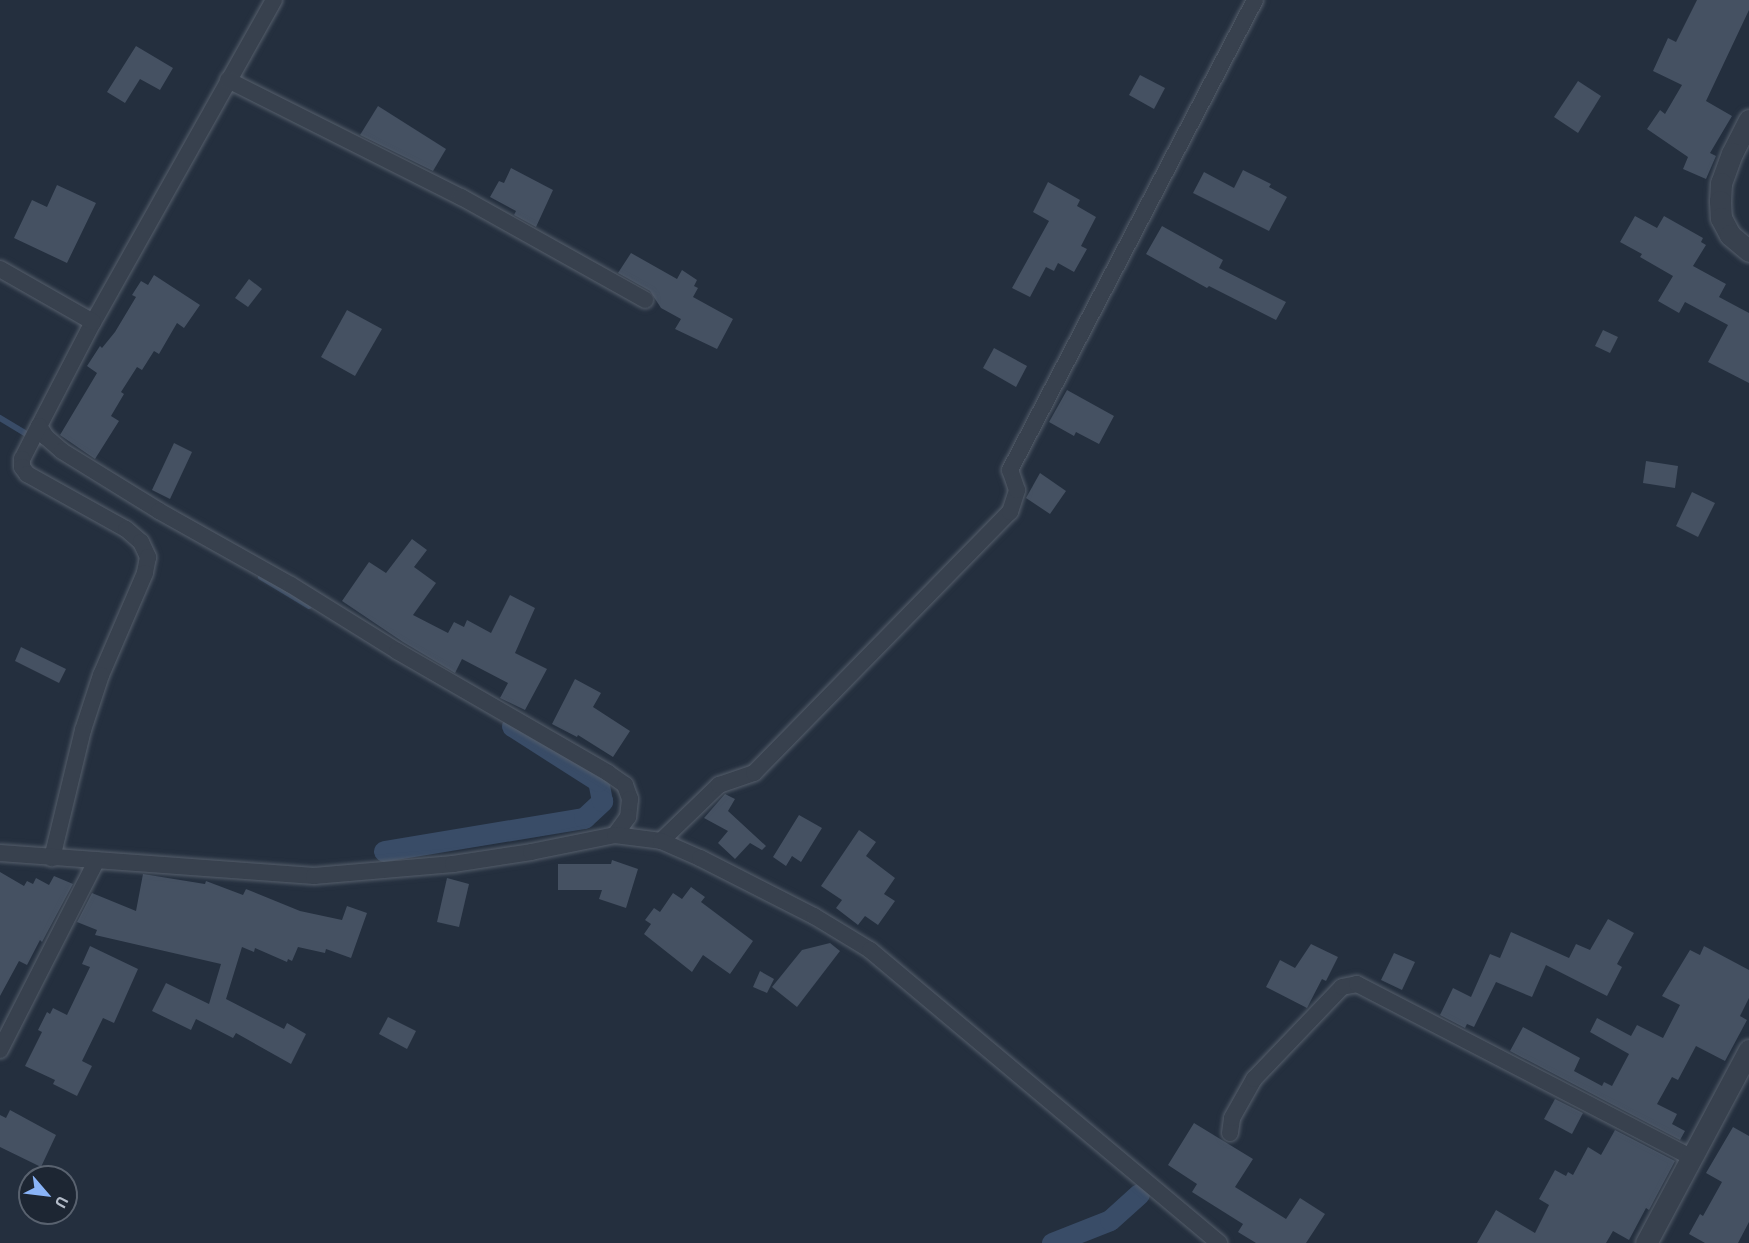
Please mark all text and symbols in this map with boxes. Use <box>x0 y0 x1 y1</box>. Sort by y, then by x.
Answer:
north arrow <box>18 1165 78 1225</box>
text: U <box>49 1192 75 1213</box>

